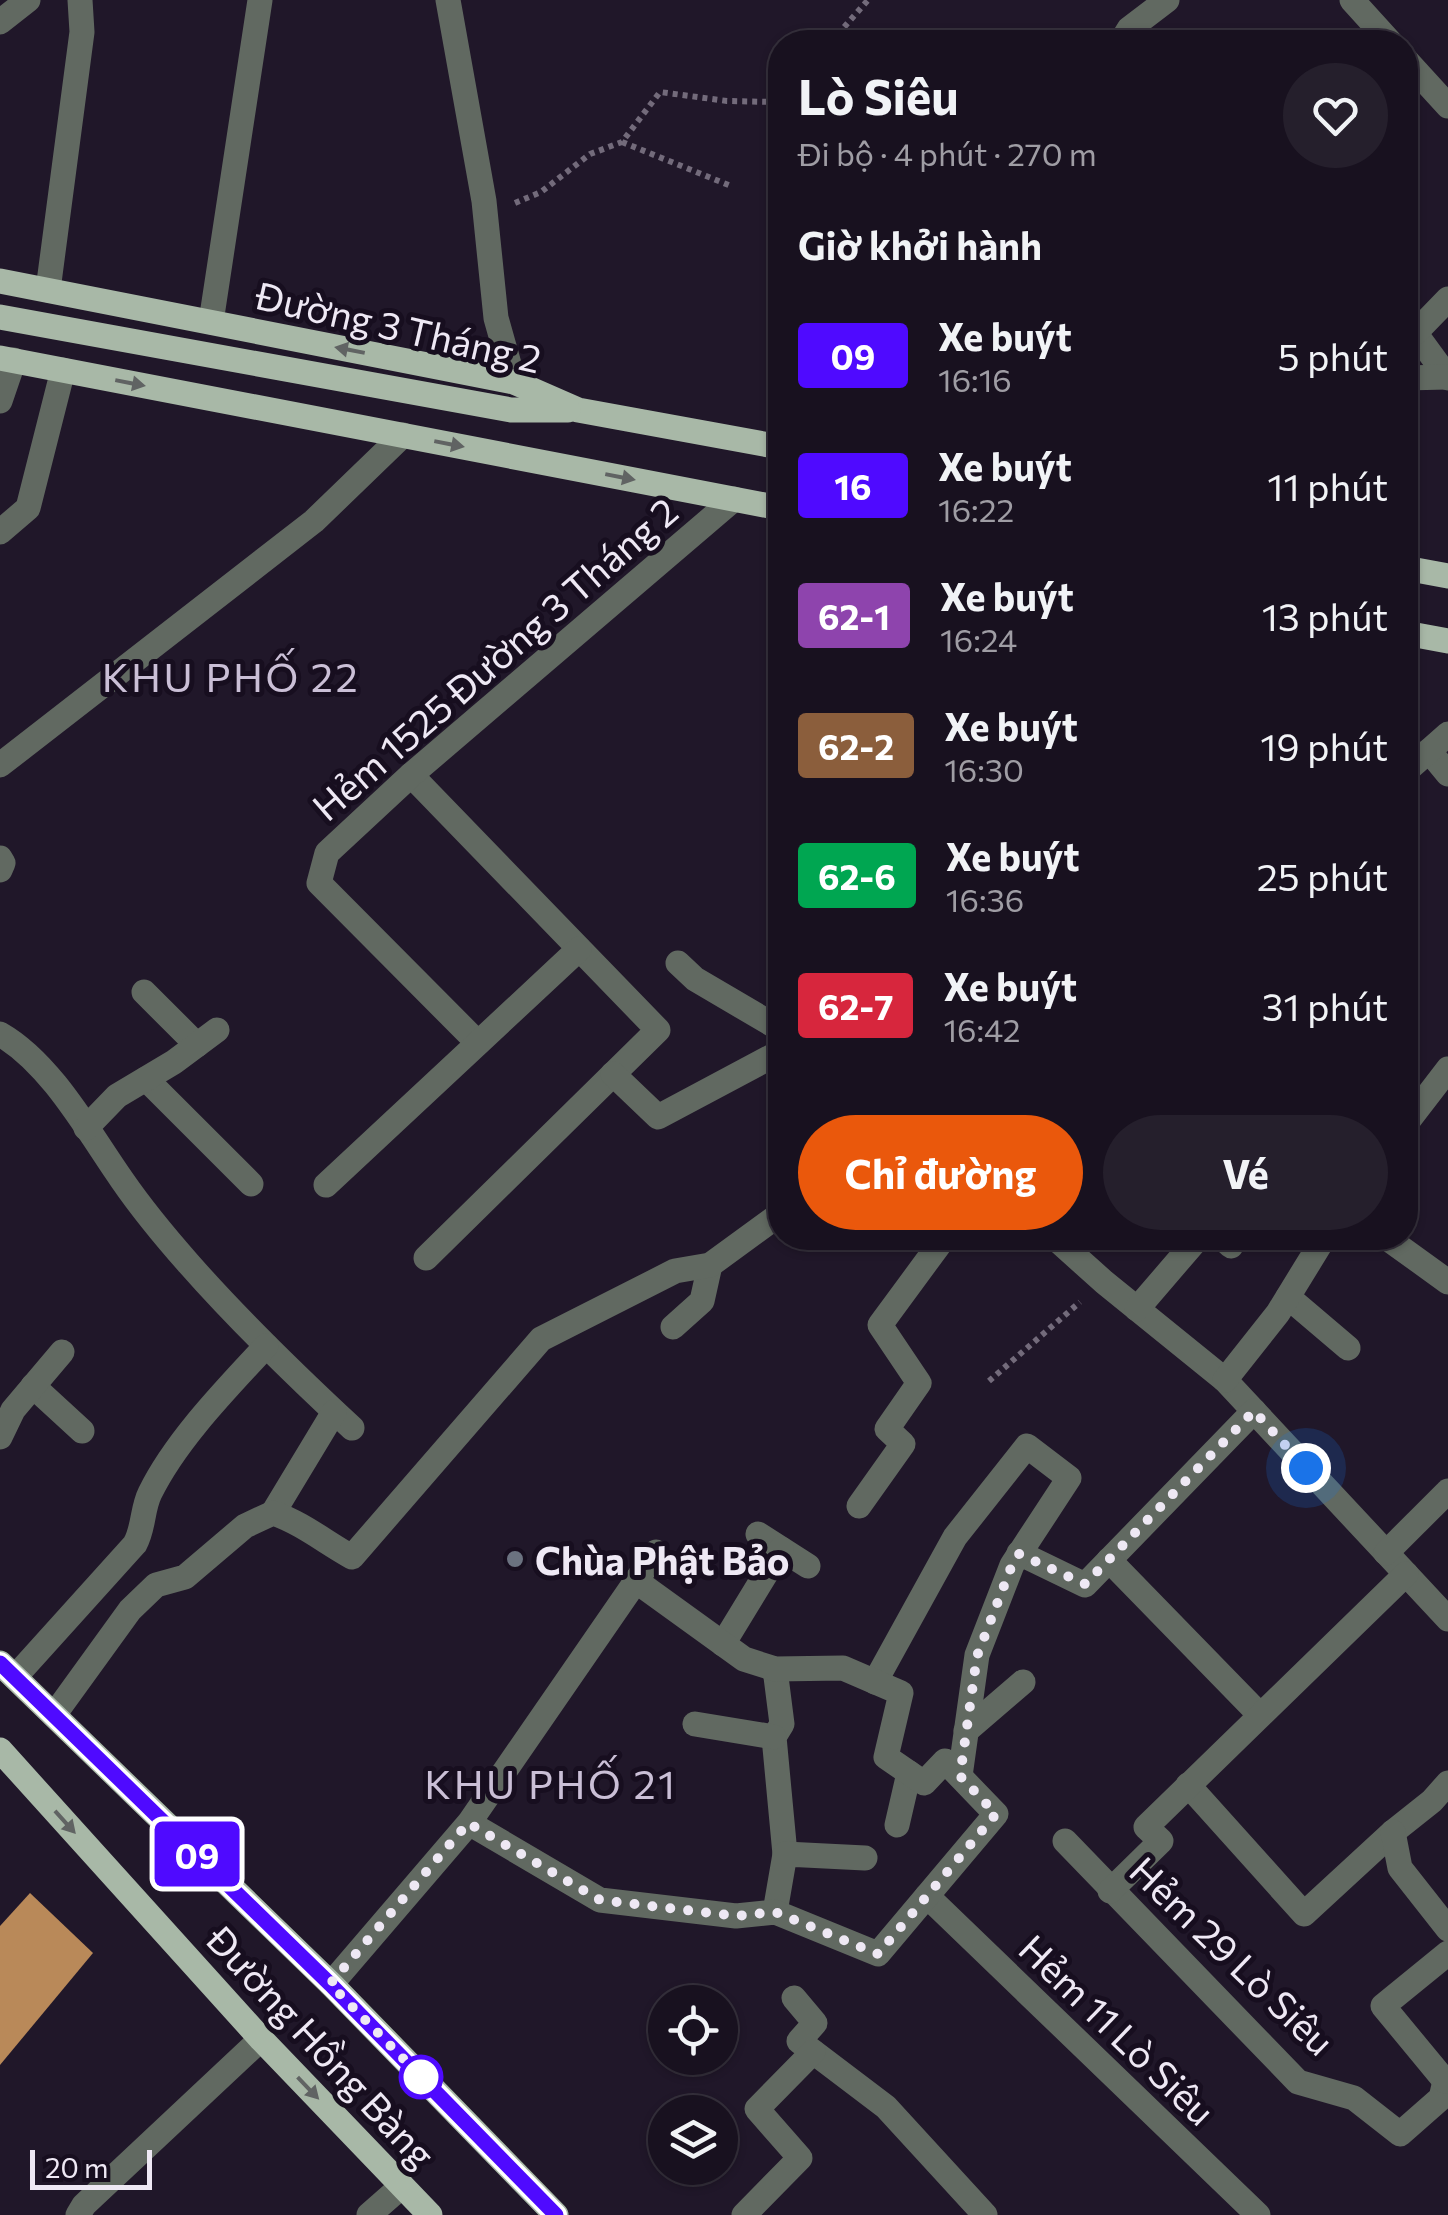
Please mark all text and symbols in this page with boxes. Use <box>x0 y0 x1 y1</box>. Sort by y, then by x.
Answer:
button: heart <box>1283 63 1388 168</box>
text: Lò Siêu <box>798 66 959 125</box>
text: Đi bộ · 4 phút · 270 m <box>798 133 1097 173</box>
text: Giờ khởi hành <box>798 221 1042 268</box>
street label: Đường 3 Tháng 2 <box>251 270 546 382</box>
text: Xe buýt <box>938 312 1072 359</box>
text: 5 phút <box>1278 332 1388 379</box>
text: 09 <box>831 334 875 377</box>
one-way arrow <box>334 341 365 357</box>
text: 16:16 <box>938 359 1012 399</box>
one-way arrow <box>115 376 146 391</box>
one-way arrow <box>434 437 465 452</box>
text: Xe buýt <box>938 442 1072 489</box>
text: 11 phút <box>1267 462 1388 509</box>
text: 16 <box>834 464 872 507</box>
one-way arrow <box>604 469 635 485</box>
street label: Hẻm 1525 Đường 3 Tháng 2 <box>302 487 686 829</box>
text: 16:22 <box>938 489 1014 529</box>
text: Xe buýt <box>940 572 1074 619</box>
text: 13 phút <box>1262 592 1388 639</box>
text: 62-1 <box>818 594 890 637</box>
text: 16:24 <box>940 619 1017 659</box>
district label: KHU PHỐ 22 <box>102 648 360 700</box>
text: Xe buýt <box>944 702 1078 749</box>
text: 19 phút <box>1260 722 1388 769</box>
text: 62-2 <box>818 724 894 767</box>
text: 16:30 <box>944 749 1024 789</box>
text: Xe buýt <box>946 832 1080 879</box>
text: 25 phút <box>1257 852 1388 899</box>
text: 62-6 <box>818 854 896 897</box>
text: 16:36 <box>946 879 1024 919</box>
text: Xe buýt <box>943 962 1077 1009</box>
text: 31 phút <box>1262 982 1388 1029</box>
text: 62-7 <box>818 984 893 1027</box>
text: 16:42 <box>943 1009 1021 1049</box>
button: Chỉ đường <box>798 1115 1083 1230</box>
button: Vé <box>1103 1115 1388 1230</box>
your location <box>1281 1443 1331 1493</box>
place label: Chùa Phật Bảo <box>535 1536 789 1584</box>
marker: Chùa Phật Bảo <box>504 1548 526 1570</box>
district label: KHU PHỐ 21 <box>424 1755 678 1807</box>
one-way arrow <box>54 1809 76 1834</box>
line badge: 09 <box>152 1822 242 1886</box>
text: 09 <box>175 1833 219 1876</box>
street label: Hẻm 29 Lò Siêu <box>1121 1846 1345 2064</box>
street label: Đường Hồng Bàng <box>197 1915 446 2177</box>
street label: Hẻm 11 Lò Siêu <box>1010 1924 1226 2134</box>
map controls <box>648 1985 738 2185</box>
button: locate <box>648 1985 738 2075</box>
unlabelled marker <box>400 2056 442 2098</box>
one-way arrow <box>296 2076 319 2100</box>
button: layers <box>648 2095 738 2185</box>
scale bar <box>30 2145 152 2190</box>
text: 20 m <box>45 2150 109 2184</box>

